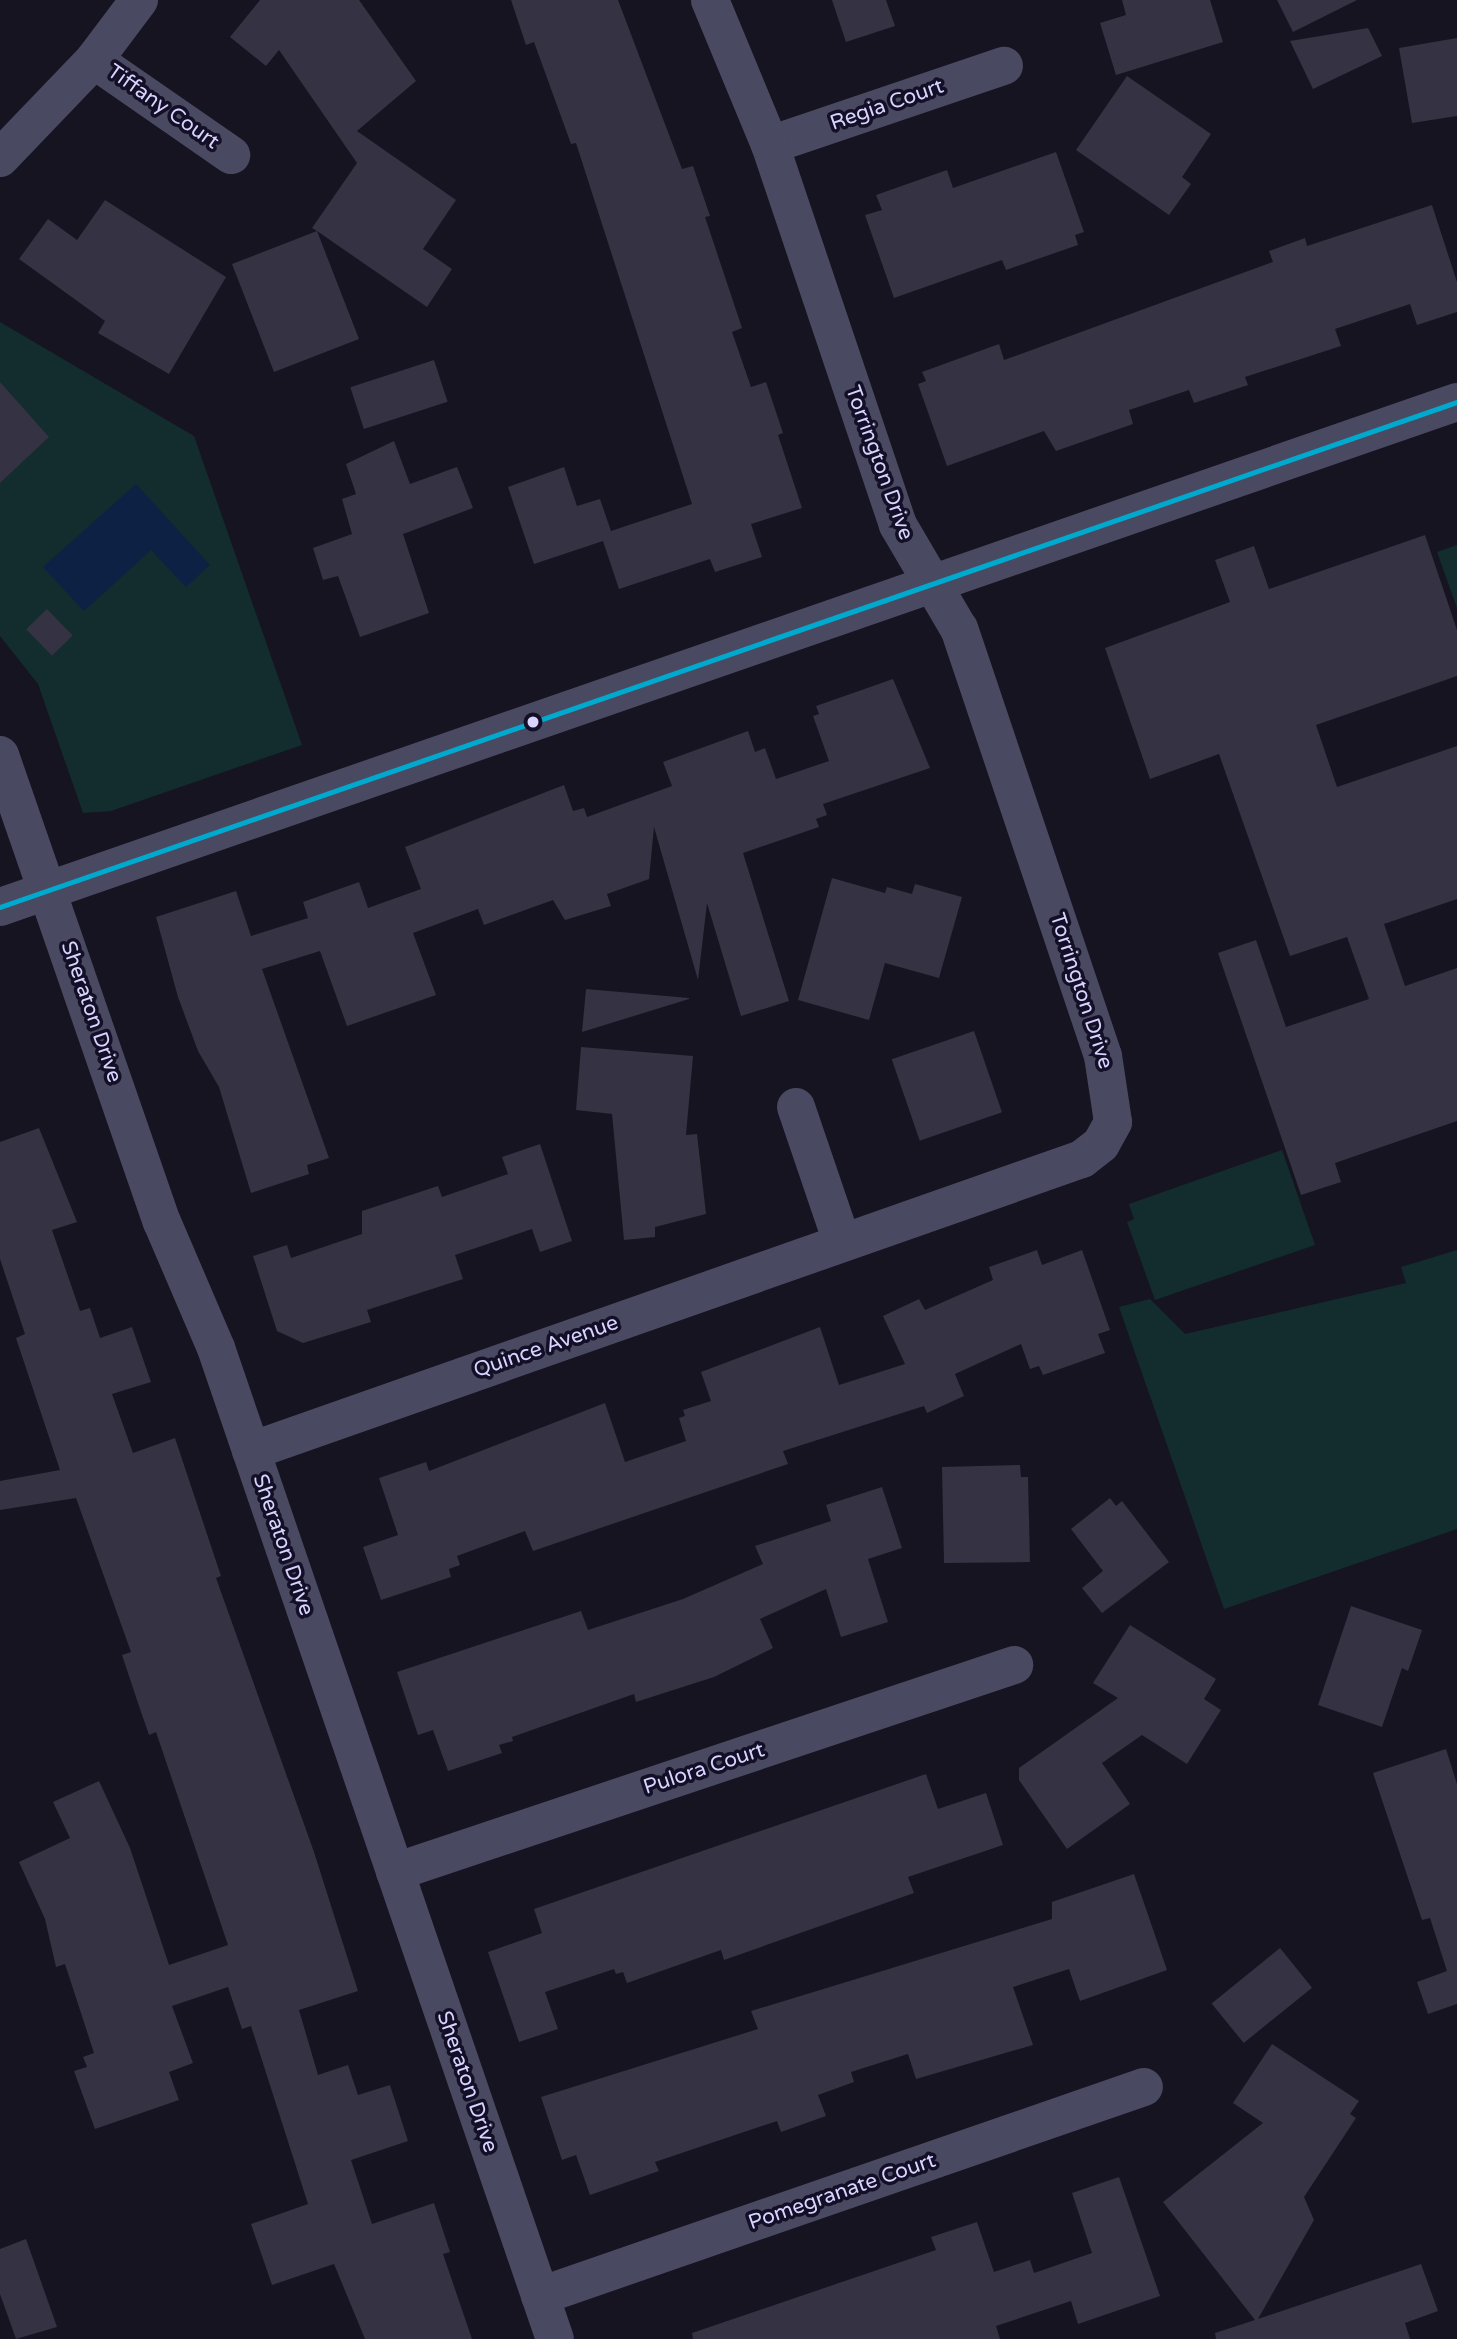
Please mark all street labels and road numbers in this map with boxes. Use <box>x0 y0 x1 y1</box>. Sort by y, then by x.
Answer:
street label: Tiffany Court <box>102 59 224 155</box>
street label: Regia Court <box>827 74 947 136</box>
street label: Torrington Drive <box>839 382 919 544</box>
street label: Torrington Drive <box>1044 910 1118 1072</box>
street label: Sheraton Drive <box>55 938 127 1086</box>
street label: Quince Avenue <box>470 1310 622 1384</box>
street label: Sheraton Drive <box>247 1471 319 1619</box>
street label: Pulora Court <box>640 1738 768 1800</box>
street label: Sheraton Drive <box>431 2008 503 2156</box>
street label: Pomegranate Court <box>745 2148 939 2236</box>

